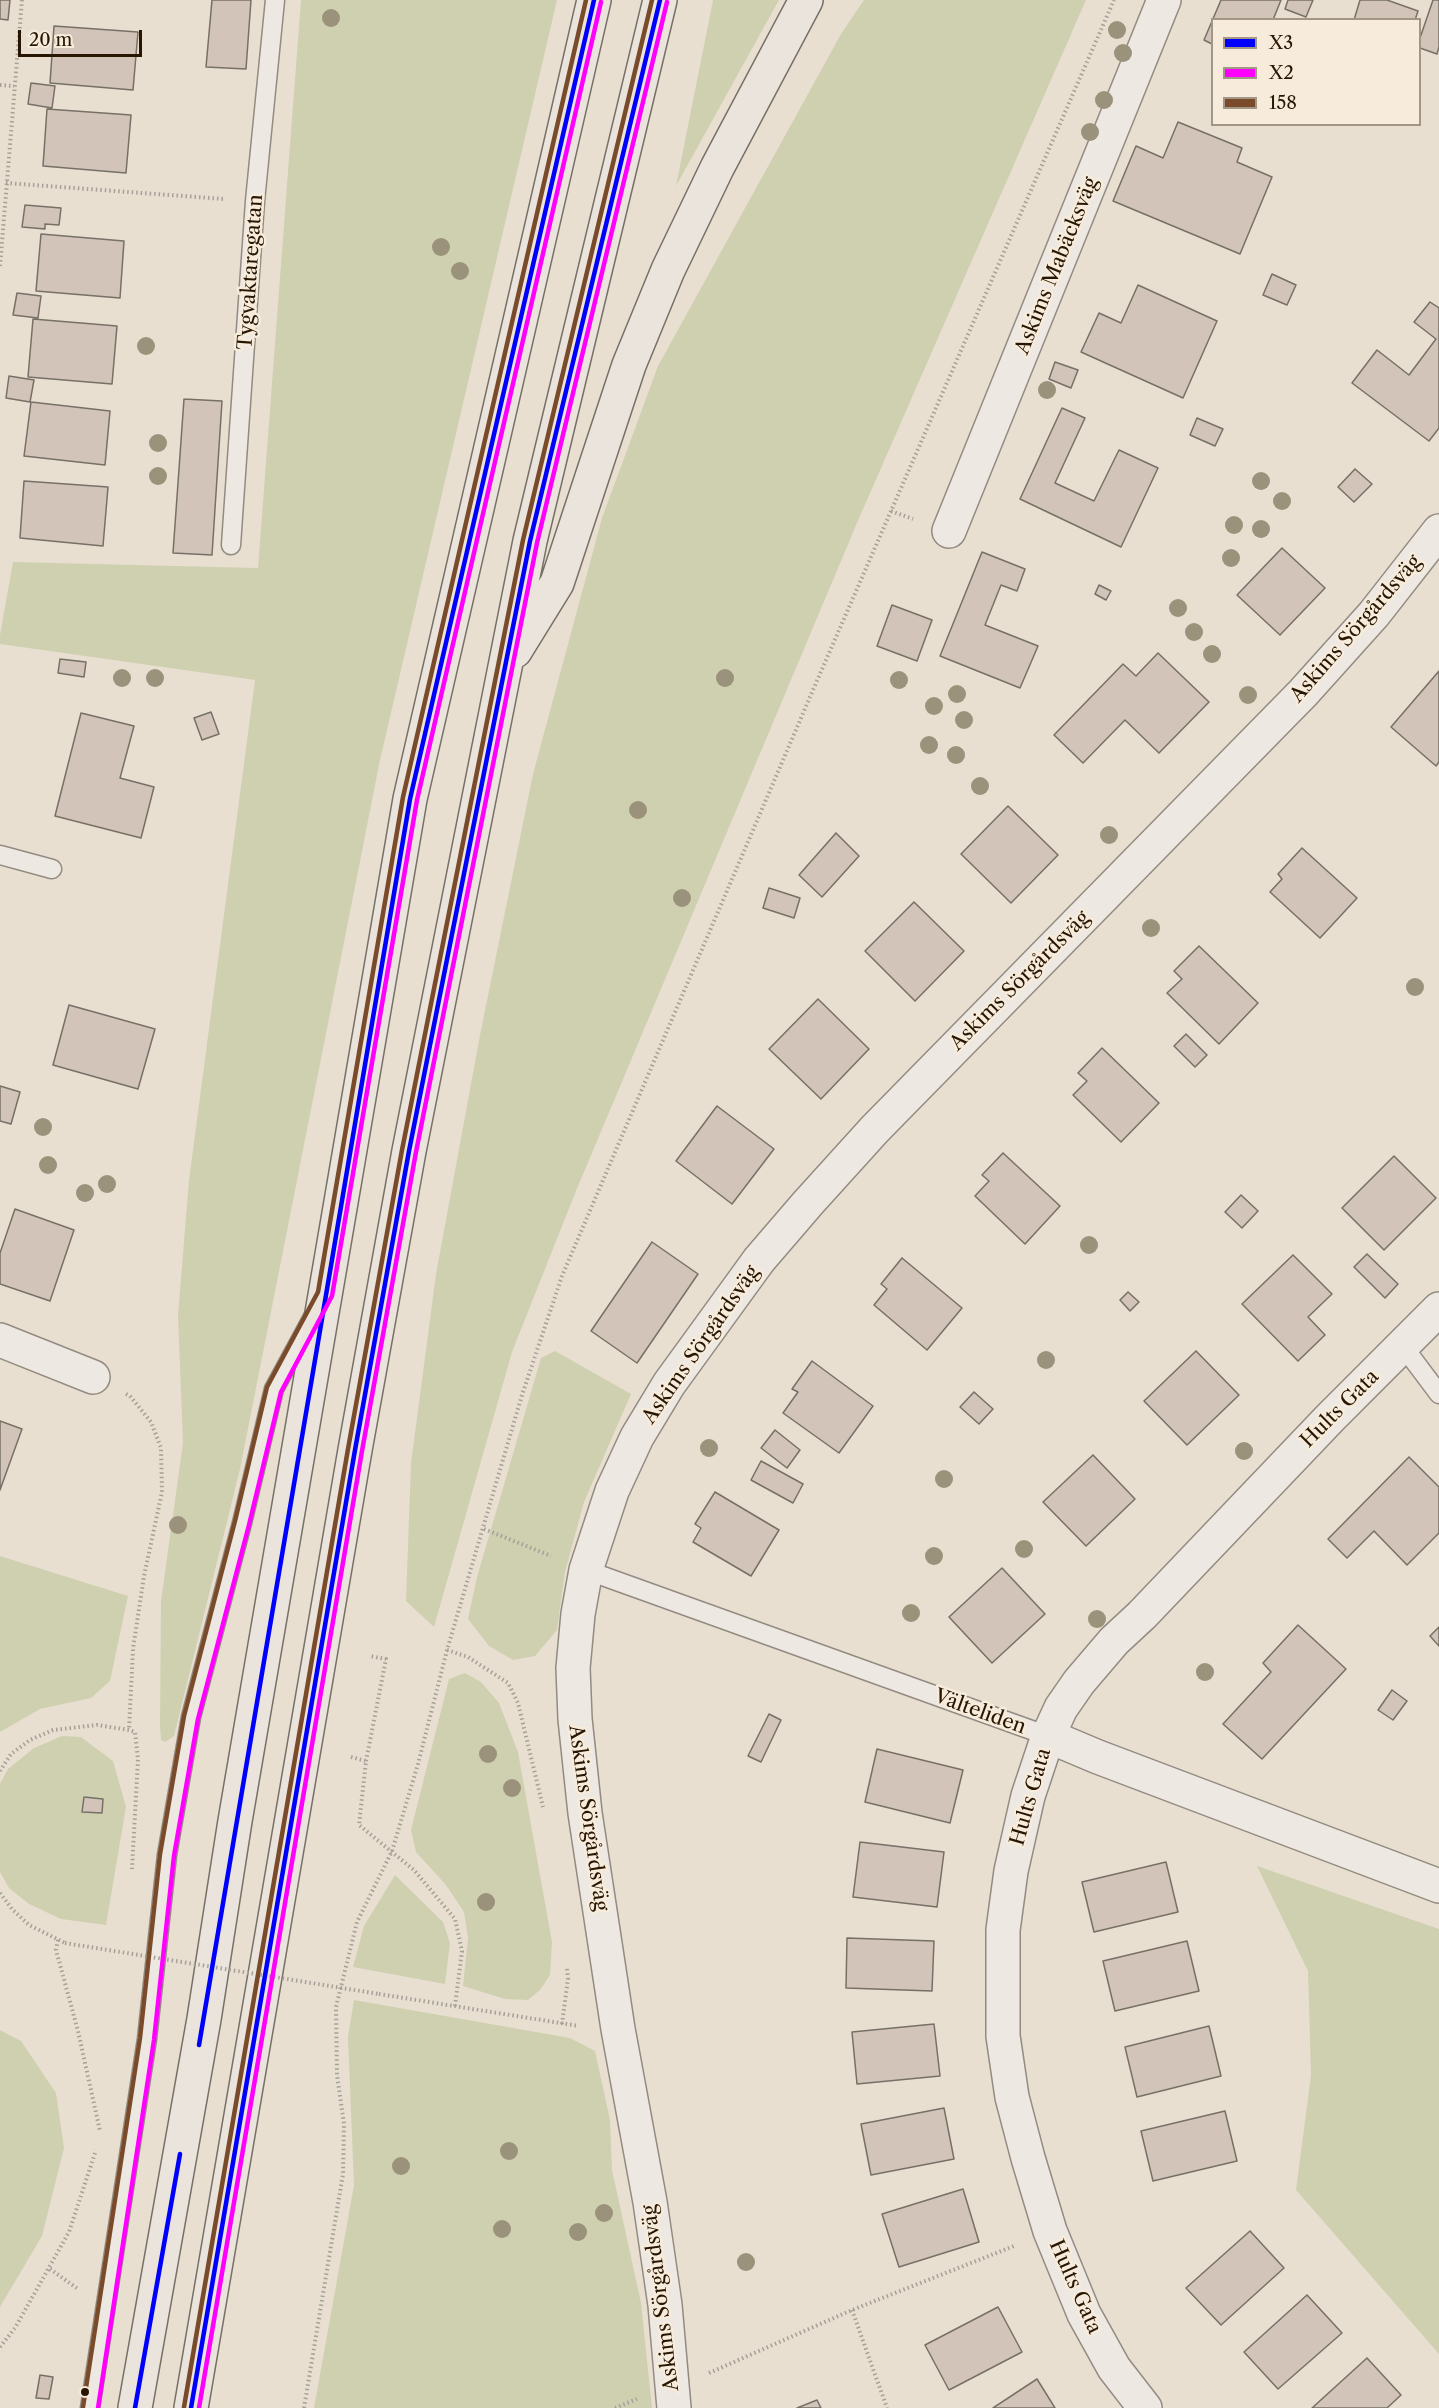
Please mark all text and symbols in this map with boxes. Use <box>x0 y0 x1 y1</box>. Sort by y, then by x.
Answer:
scale bar <box>21 18 146 56</box>
legend <box>1211 18 1421 126</box>
text: 20 m <box>29 29 72 51</box>
text: X3 <box>1269 32 1293 54</box>
text: X2 <box>1269 62 1294 84</box>
text: 158 <box>1269 92 1297 114</box>
street label: Askims Mabäcksväg <box>1010 174 1104 358</box>
street label: Tygvaktaregatan <box>234 193 268 351</box>
street label: Askims Sörgårdsväg <box>1285 550 1427 708</box>
street label: Askims Sörgårdsväg <box>945 906 1095 1056</box>
street label: Askims Sörgårdsväg <box>637 1261 765 1429</box>
street label: Hults Gata <box>1296 1365 1384 1453</box>
street label: Välteliden <box>931 1684 1029 1740</box>
street label: Askims Sörgårdsväg <box>563 1723 613 1913</box>
street label: Hults Gata <box>1006 1745 1056 1849</box>
street label: Askims Sörgårdsväg <box>638 2203 684 2393</box>
street label: Hults Gata <box>1044 2236 1106 2338</box>
unlabelled marker <box>79 2386 91 2398</box>

